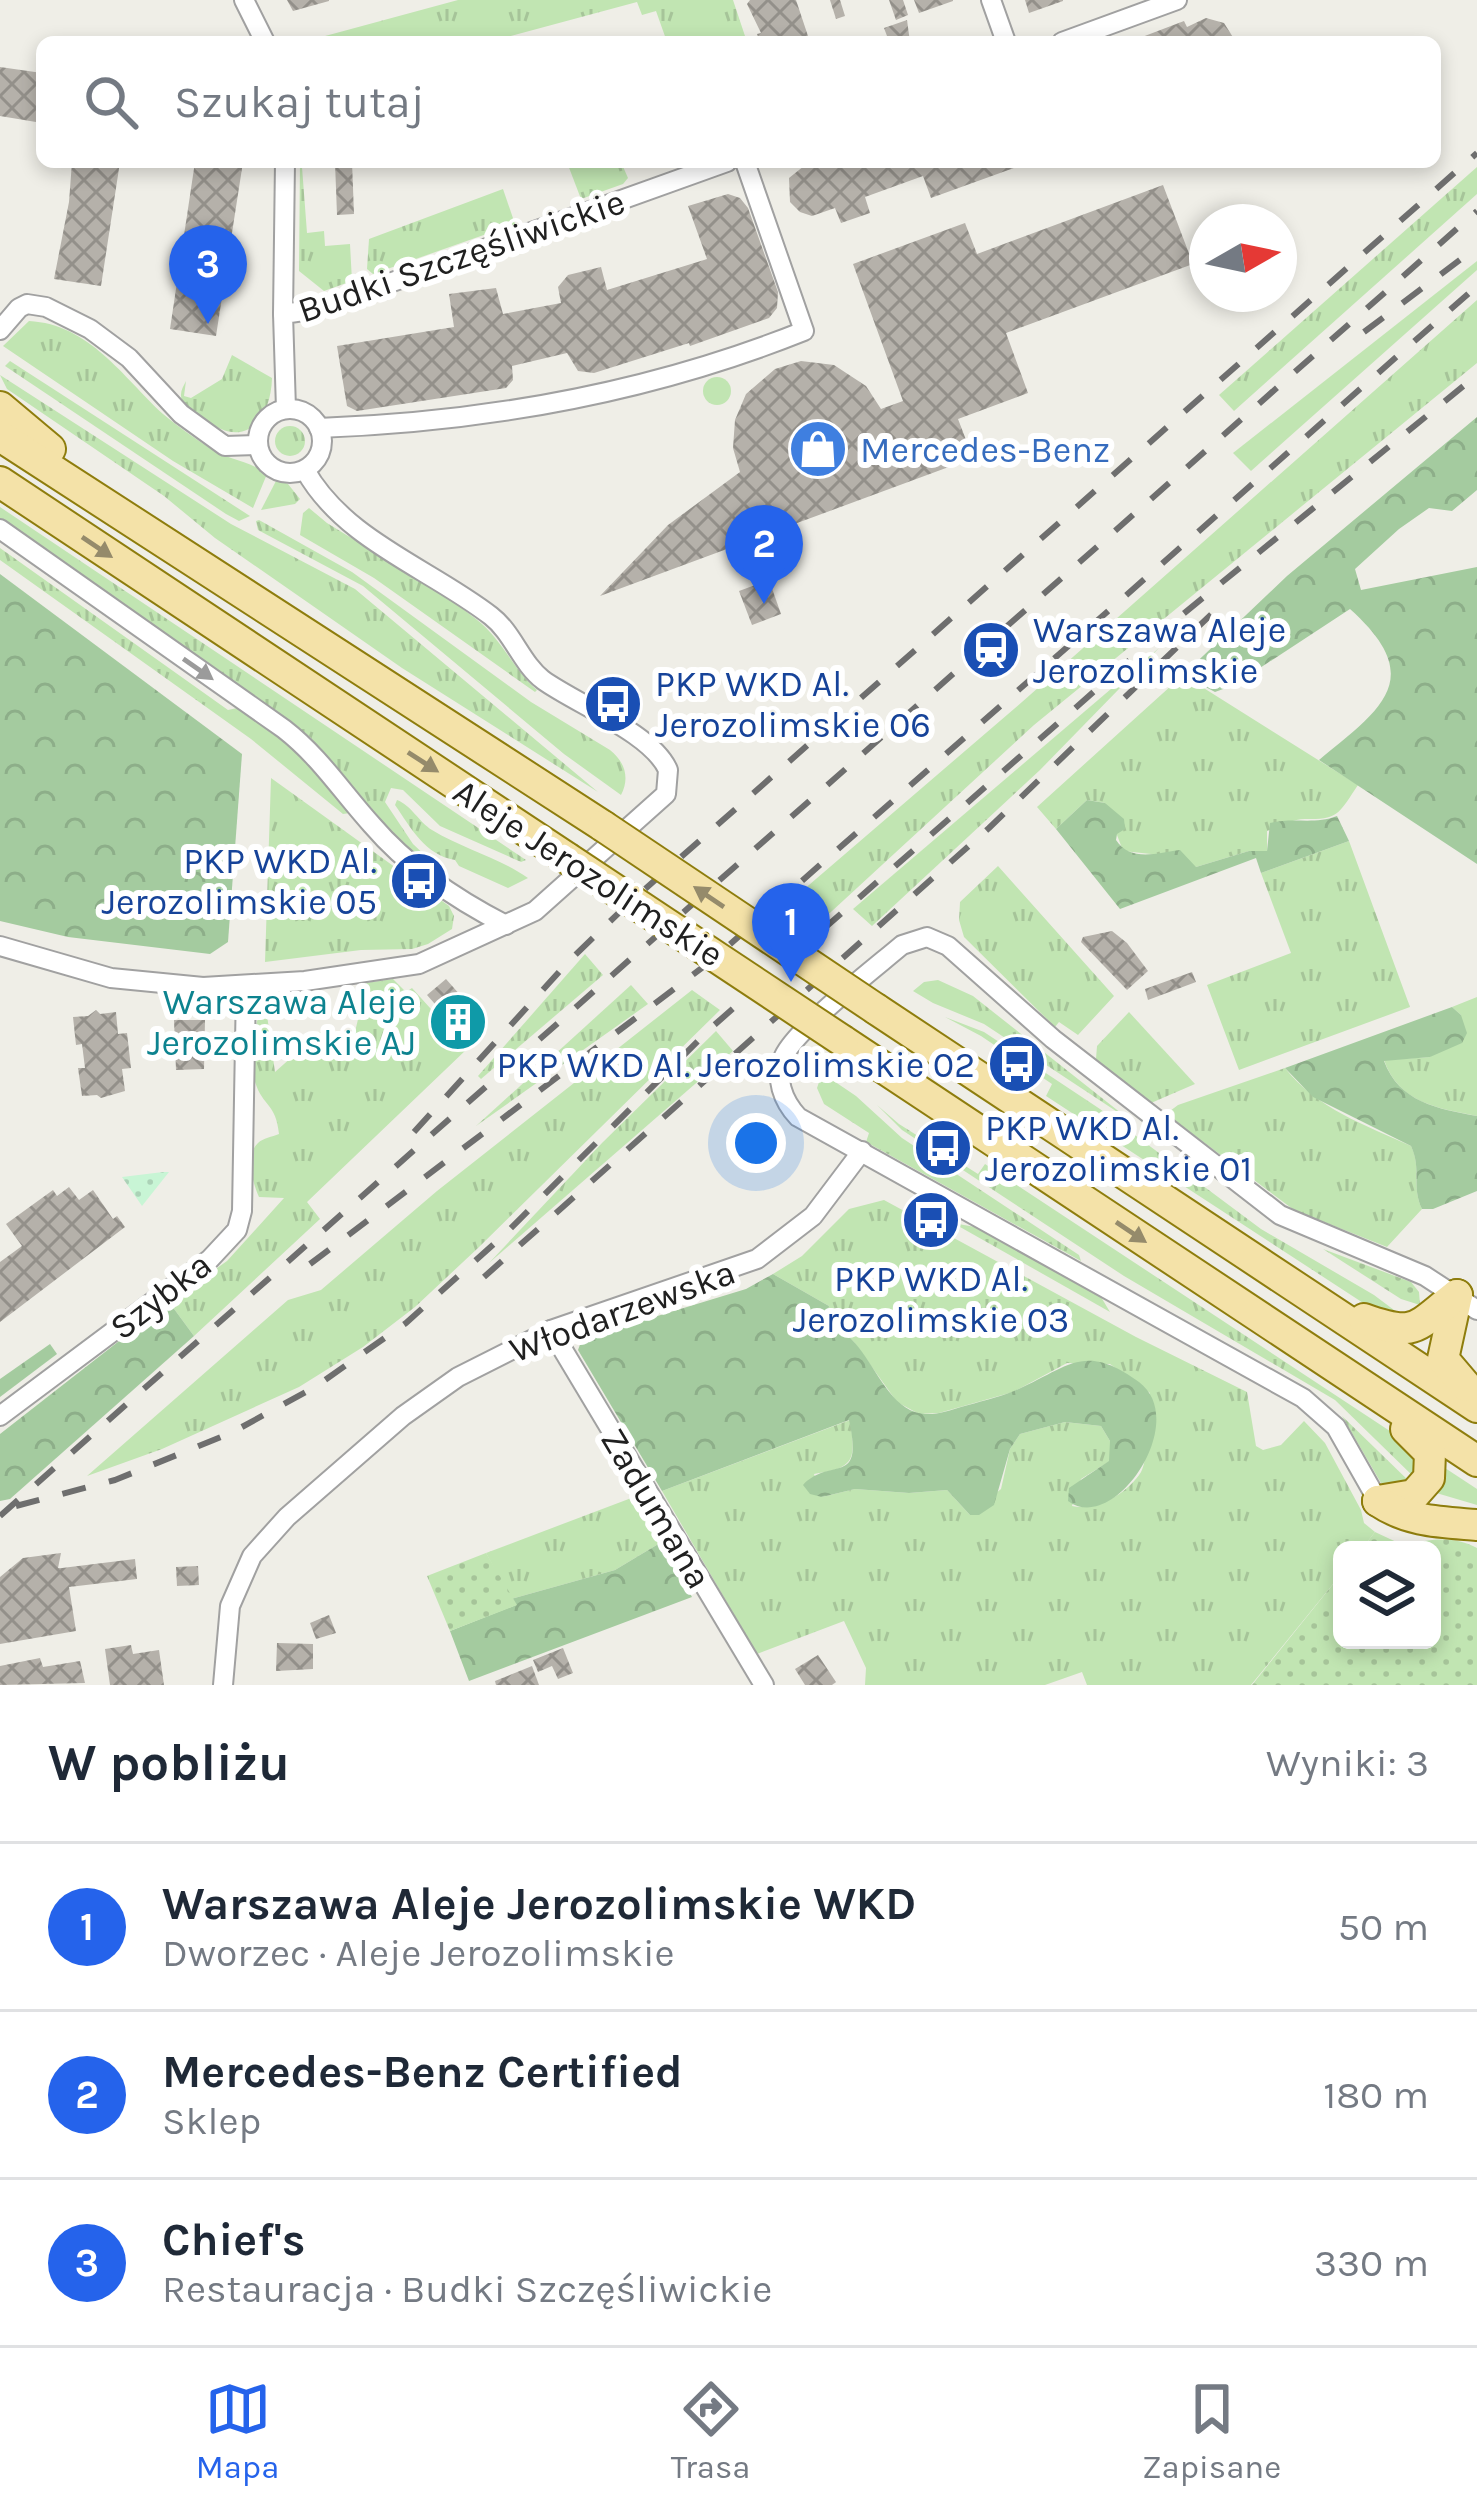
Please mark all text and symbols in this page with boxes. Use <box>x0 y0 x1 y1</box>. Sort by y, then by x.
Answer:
search box <box>36 36 1441 168</box>
icon: search <box>78 69 144 135</box>
text: Szukaj tutaj <box>174 76 425 128</box>
street label: Budki Szczęśliwickie <box>292 180 630 332</box>
north arrow <box>1189 204 1297 312</box>
pin: 3 <box>169 225 247 324</box>
shop icon: Mercedes-Benz <box>787 418 849 480</box>
place label: Mercedes-Benz <box>860 429 1110 471</box>
pin: 2 <box>725 505 803 604</box>
one-way arrow <box>81 535 114 558</box>
place label: Warszawa Aleje Jerozolimskie <box>1033 609 1286 692</box>
station icon: Warszawa Aleje Jerozolimskie <box>960 619 1022 681</box>
one-way arrow <box>182 657 214 681</box>
place label: PKP WKD Al. Jerozolimskie 06 <box>655 663 931 746</box>
bus stop icon: PKP WKD Al. Jerozolimskie 06 <box>582 673 644 735</box>
one-way arrow <box>406 751 439 773</box>
street label: Aleje Jerozolimskie <box>446 770 731 976</box>
place label: PKP WKD Al. Jerozolimskie 05 <box>101 840 377 923</box>
bus stop icon: PKP WKD Al. Jerozolimskie 05 <box>388 850 450 912</box>
pin: 1 <box>752 883 830 982</box>
one-way arrow <box>693 887 726 909</box>
place label: Warszawa Aleje Jerozolimskie AJ <box>147 981 416 1064</box>
building icon: Warszawa Aleje Jerozolimskie AJ <box>427 991 489 1053</box>
bus stop icon: PKP WKD Al. Jerozolimskie 02 <box>986 1033 1048 1095</box>
place label: PKP WKD Al. Jerozolimskie 02 <box>496 1044 975 1086</box>
place label: PKP WKD Al. Jerozolimskie 01 <box>985 1107 1252 1190</box>
your location <box>726 1113 786 1173</box>
bus stop icon: PKP WKD Al. Jerozolimskie 01 <box>912 1117 974 1179</box>
bus stop icon: PKP WKD Al. Jerozolimskie 03 <box>900 1189 962 1251</box>
one-way arrow <box>1115 1220 1148 1243</box>
street label: Szybka <box>102 1243 220 1348</box>
street label: Włodarzewska <box>504 1251 741 1371</box>
place label: PKP WKD Al. Jerozolimskie 03 <box>793 1258 1069 1341</box>
street label: Zadumana <box>592 1421 720 1596</box>
map controls <box>1333 1541 1441 1649</box>
button: layers <box>1333 1541 1441 1649</box>
text: W pobliżu <box>48 1733 290 1793</box>
text: Wyniki: 3 <box>1266 1740 1429 1786</box>
text: Warszawa Aleje Jerozolimskie WKD <box>162 1878 916 1930</box>
text: 1 <box>80 1904 94 1950</box>
text: 50 m <box>1338 1904 1429 1950</box>
text: Dworzec · Aleje Jerozolimskie <box>162 1930 675 1976</box>
text: Mercedes-Benz Certified <box>162 2046 683 2098</box>
text: 2 <box>75 2072 99 2118</box>
text: 180 m <box>1323 2072 1429 2118</box>
text: Sklep <box>162 2098 261 2144</box>
text: Chief's <box>162 2214 306 2266</box>
text: 3 <box>75 2240 99 2286</box>
text: 330 m <box>1314 2240 1429 2286</box>
text: Restauracja · Budki Szczęśliwickie <box>162 2266 772 2312</box>
tab: Mapa <box>196 2376 279 2486</box>
tab: Trasa <box>671 2376 751 2486</box>
tab: Zapisane <box>1142 2376 1281 2486</box>

